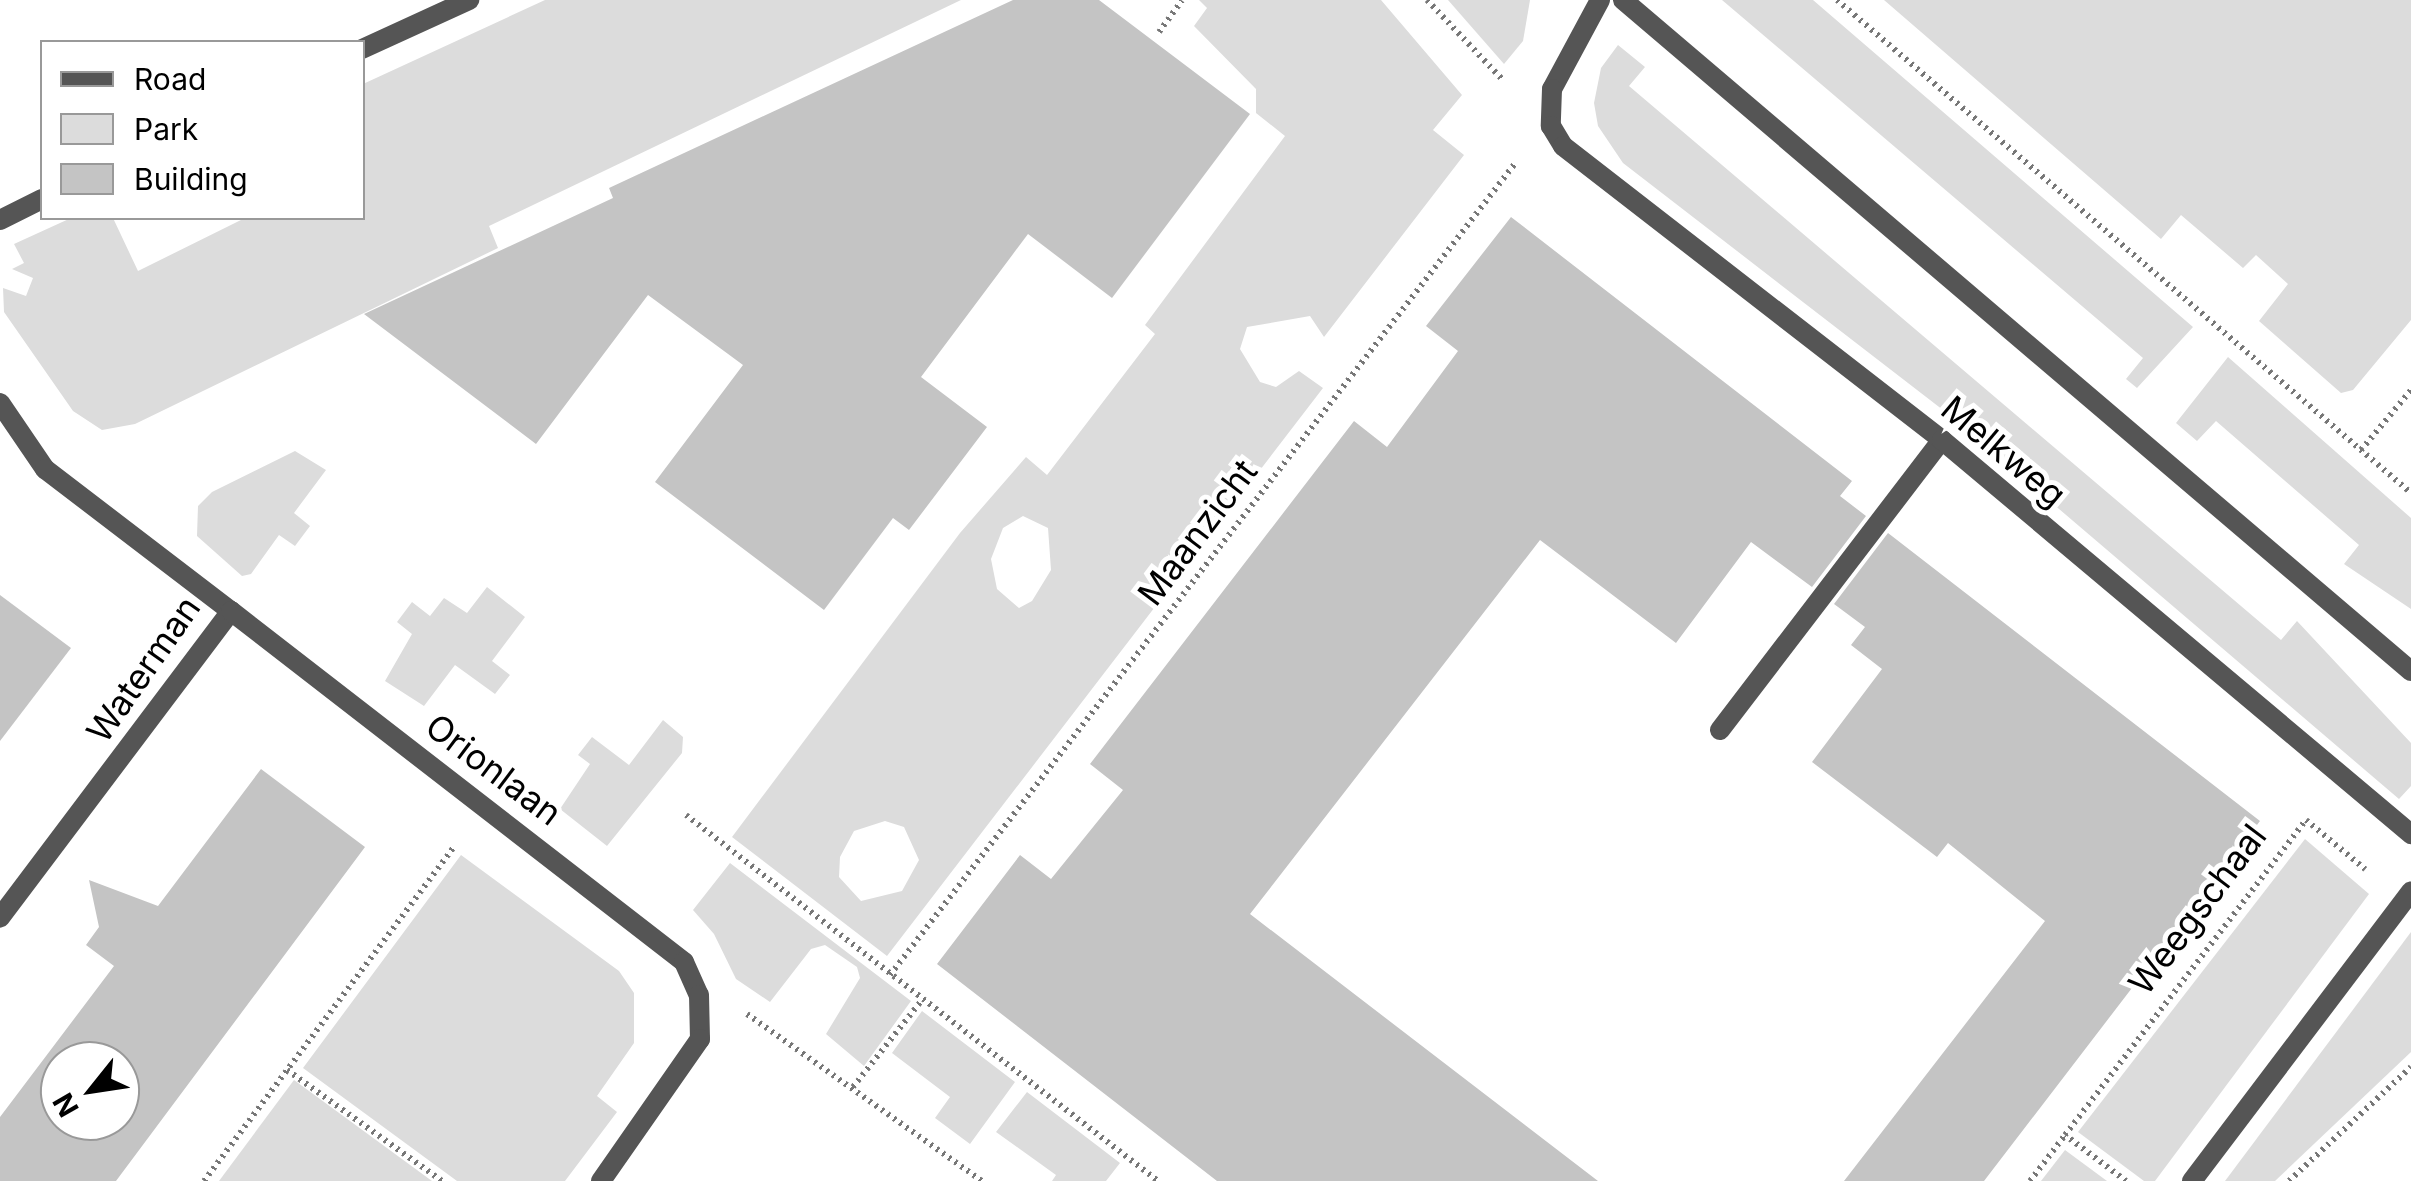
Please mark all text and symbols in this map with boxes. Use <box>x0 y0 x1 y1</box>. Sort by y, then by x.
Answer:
legend <box>40 40 365 220</box>
text: Road <box>134 61 206 97</box>
text: Park <box>134 111 198 147</box>
text: Building <box>134 161 248 197</box>
street label: Melkweg <box>1933 387 2075 515</box>
street label: Maanzicht <box>1129 451 1265 613</box>
street label: Waterman <box>77 588 209 750</box>
street label: Orionlaan <box>418 704 570 834</box>
street label: Weegschaal <box>2119 816 2275 1002</box>
north arrow <box>40 1041 140 1141</box>
text: N <box>46 1087 86 1123</box>

